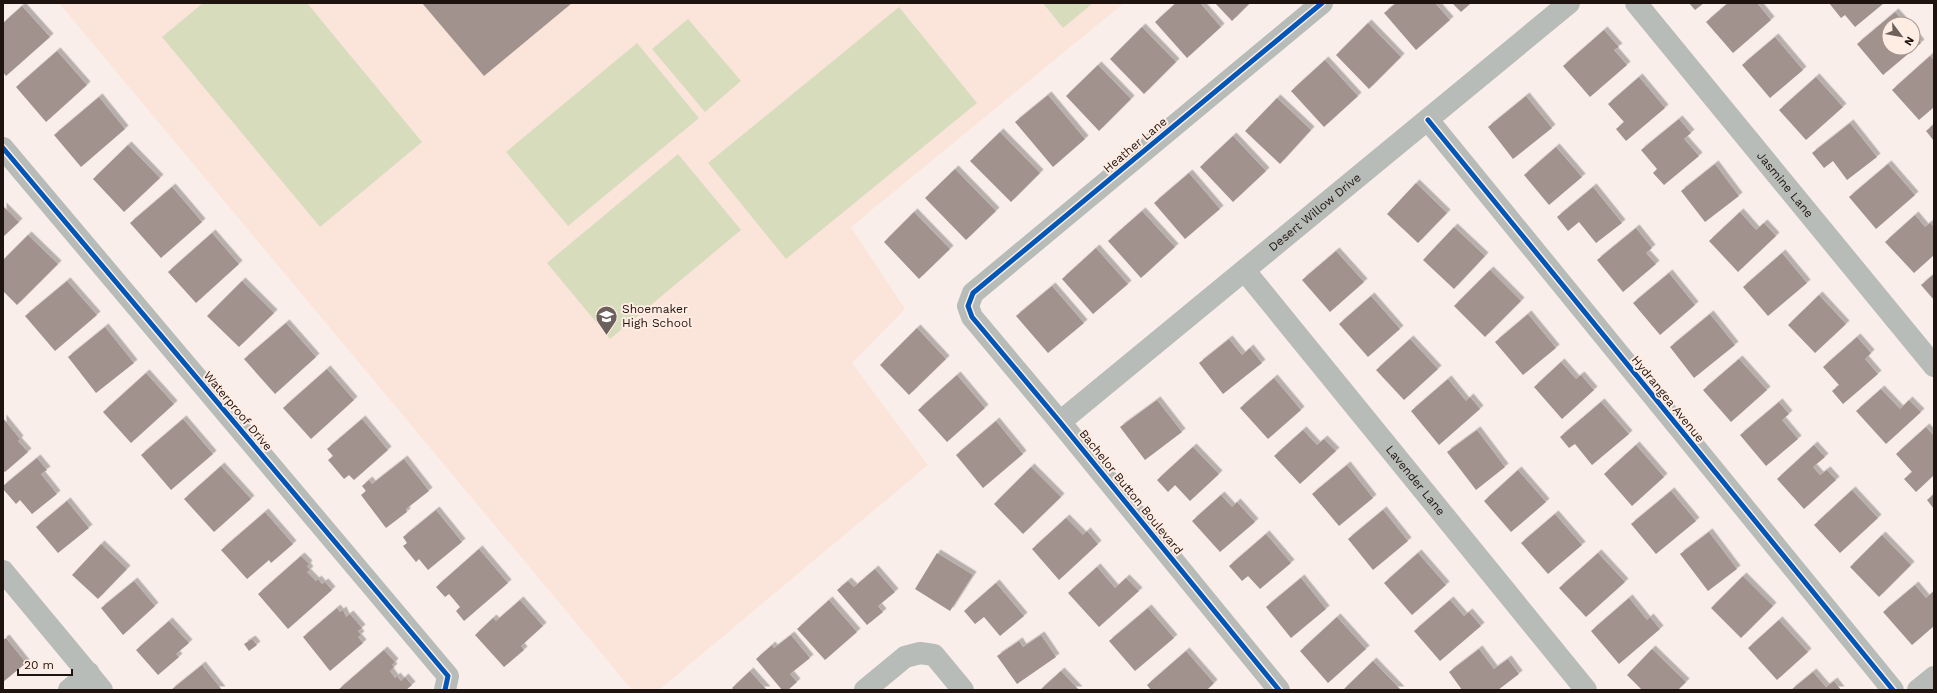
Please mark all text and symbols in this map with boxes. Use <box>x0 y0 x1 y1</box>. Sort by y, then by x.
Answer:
north arrow <box>1881 16 1921 56</box>
text: N <box>1901 34 1917 48</box>
street label: Heather Lane <box>1100 114 1170 176</box>
street label: Jasmine Lane <box>1754 149 1816 220</box>
street label: Desert Willow Drive <box>1266 170 1364 254</box>
place label: Shoemaker High School <box>622 302 692 330</box>
school or university icon: Shoemaker High School <box>594 303 620 336</box>
street label: Hydrangea Avenue <box>1629 353 1707 445</box>
street label: Waterproof Drive <box>201 369 275 454</box>
street label: Bachelor Button Boulevard <box>1076 427 1186 557</box>
street label: Lavender Lane <box>1383 443 1448 518</box>
scale bar <box>18 651 72 677</box>
text: 20 m <box>24 658 54 672</box>

